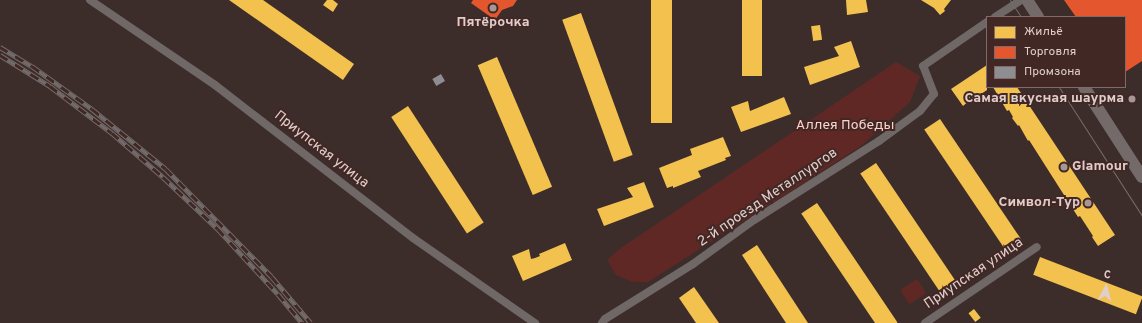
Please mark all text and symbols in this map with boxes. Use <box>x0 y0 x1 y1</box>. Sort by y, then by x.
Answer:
marker: Пятёрочка <box>488 3 498 13</box>
place label: Пятёрочка <box>456 15 530 31</box>
legend <box>986 16 1126 88</box>
text: Жильё <box>1024 24 1063 40</box>
text: Торговля <box>1024 44 1076 60</box>
text: Промзона <box>1024 64 1081 80</box>
place label: Самая вкусная шаурма <box>964 91 1124 107</box>
marker: Самая вкусная шаурма <box>1127 94 1137 104</box>
street label: Приупская улица <box>270 108 372 192</box>
park label: Аллея Победы <box>796 118 894 134</box>
street label: 2-й проезд Металлургов <box>695 145 841 251</box>
place label: Glamour <box>1072 159 1128 175</box>
marker: Glamour <box>1059 162 1069 172</box>
place label: Символ-Тур <box>998 195 1080 211</box>
marker: Символ-Тур <box>1083 198 1093 208</box>
street label: Приупская улица <box>921 235 1027 313</box>
north arrow <box>1086 267 1126 307</box>
text: С <box>1103 268 1111 282</box>

